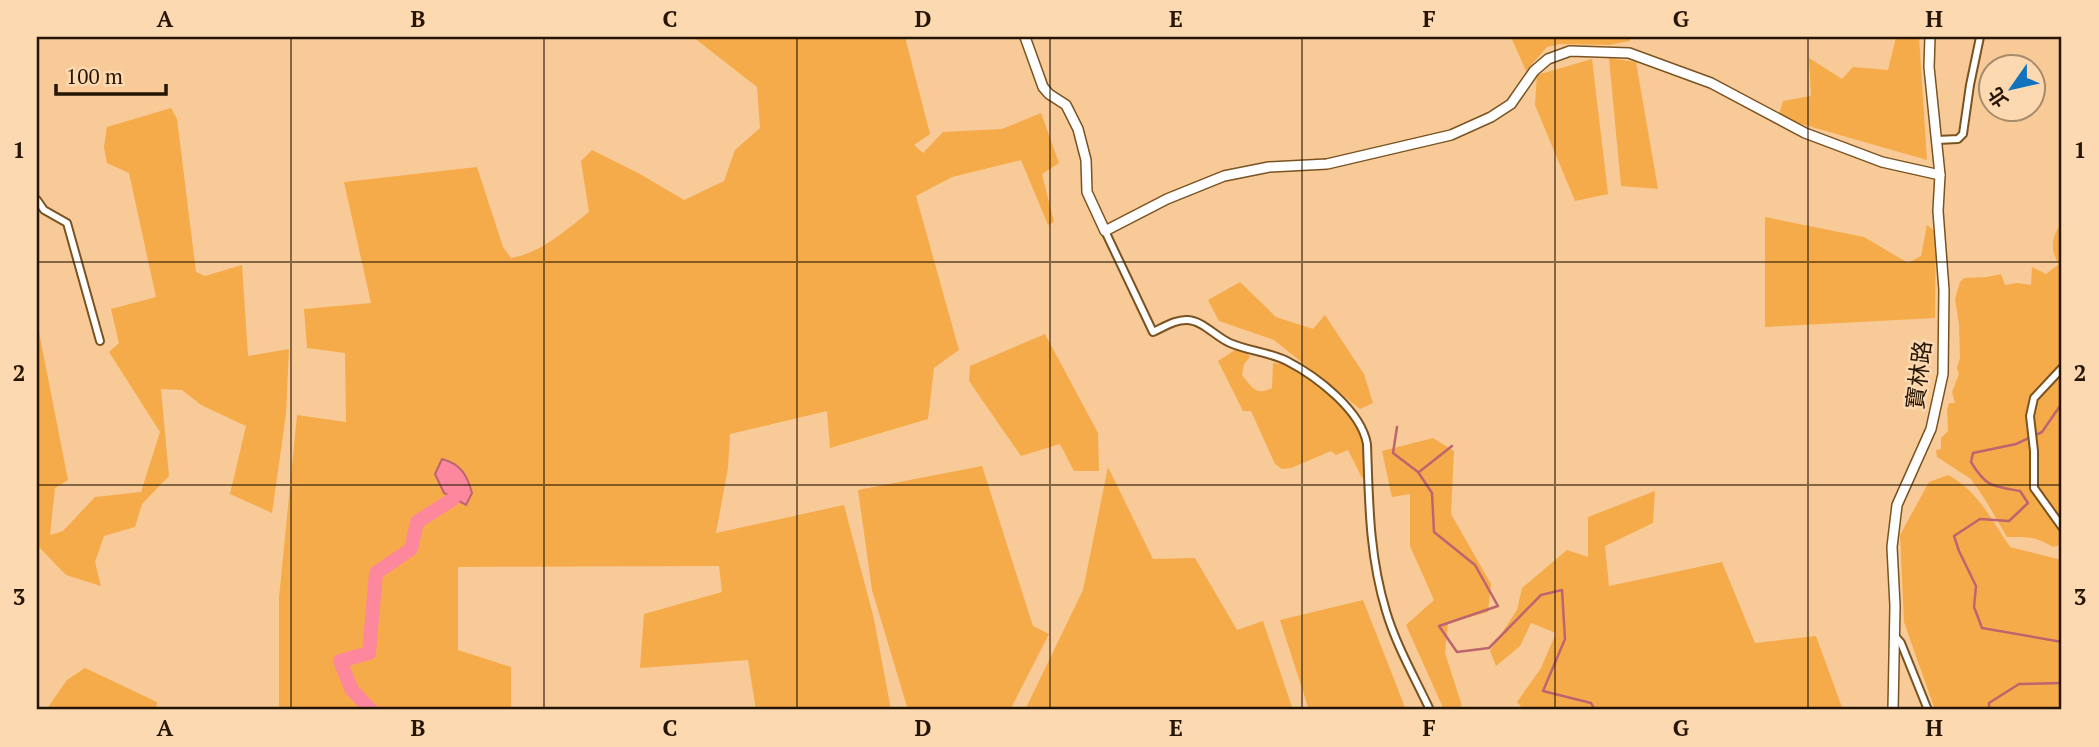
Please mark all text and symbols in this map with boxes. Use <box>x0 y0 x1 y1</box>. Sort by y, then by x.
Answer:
text: A <box>157 3 174 34</box>
text: B <box>411 3 426 34</box>
text: C <box>663 3 678 34</box>
text: D <box>915 3 932 34</box>
text: E <box>1169 3 1183 34</box>
text: F <box>1422 3 1436 34</box>
text: G <box>1673 3 1690 34</box>
text: H <box>1925 3 1943 34</box>
scale bar <box>56 52 166 96</box>
north arrow <box>1976 52 2046 122</box>
text: 100 m <box>66 62 123 90</box>
text: 北 <box>1982 83 2013 113</box>
text: 1 <box>13 134 26 165</box>
text: 1 <box>2074 134 2087 165</box>
street label: 寶林路 <box>1899 339 1938 411</box>
text: 2 <box>13 357 26 388</box>
text: 2 <box>2074 357 2087 388</box>
text: 3 <box>13 581 26 612</box>
text: 3 <box>2074 581 2087 612</box>
text: A <box>157 712 174 743</box>
text: B <box>411 712 426 743</box>
text: C <box>663 712 678 743</box>
text: D <box>915 712 932 743</box>
text: E <box>1169 712 1183 743</box>
text: F <box>1422 712 1436 743</box>
text: G <box>1673 712 1690 743</box>
text: H <box>1925 712 1943 743</box>

